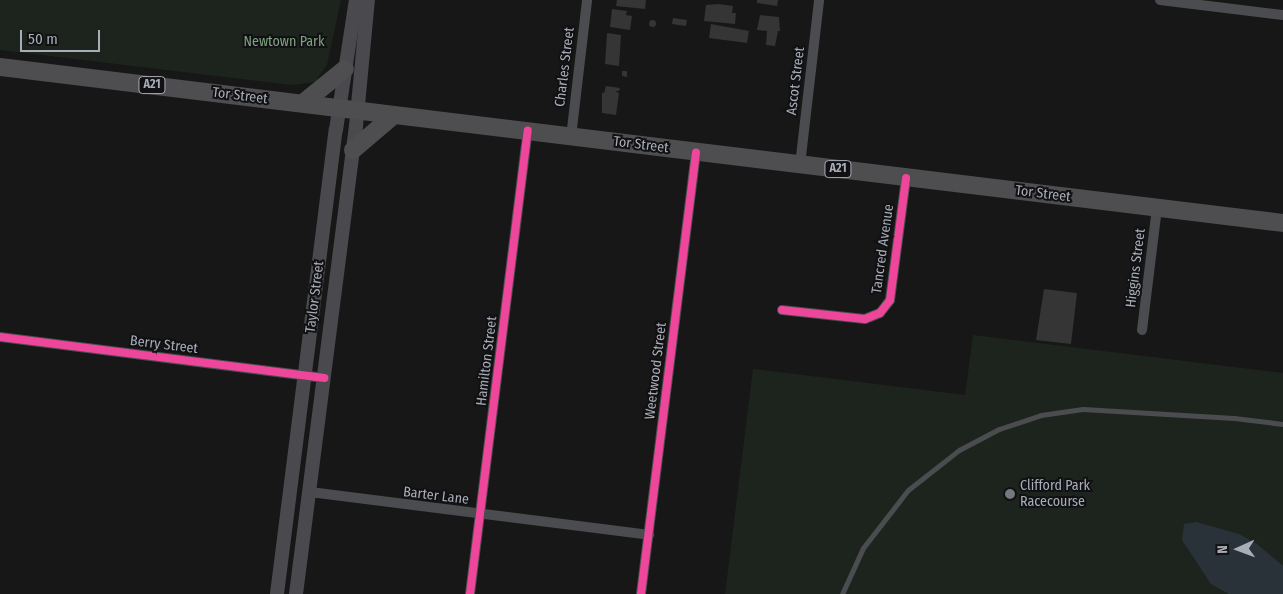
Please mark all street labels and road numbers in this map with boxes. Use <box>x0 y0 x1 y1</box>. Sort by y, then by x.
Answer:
street label: Charles Street <box>552 26 578 108</box>
street label: Ascot Street <box>783 46 809 116</box>
road number: A21 <box>138 76 166 94</box>
street label: Tor Street <box>211 84 269 108</box>
street label: Tor Street <box>612 133 670 157</box>
road number: A21 <box>824 160 852 178</box>
street label: Tor Street <box>1014 182 1072 206</box>
street label: Tancred Avenue <box>868 203 898 295</box>
street label: Higgins Street <box>1123 227 1149 309</box>
street label: Taylor Street <box>302 260 328 334</box>
street label: Hamilton Street <box>473 315 501 407</box>
street label: Weetwood Street <box>642 321 670 421</box>
street label: Berry Street <box>129 333 199 357</box>
street label: Barter Lane <box>402 484 470 508</box>

